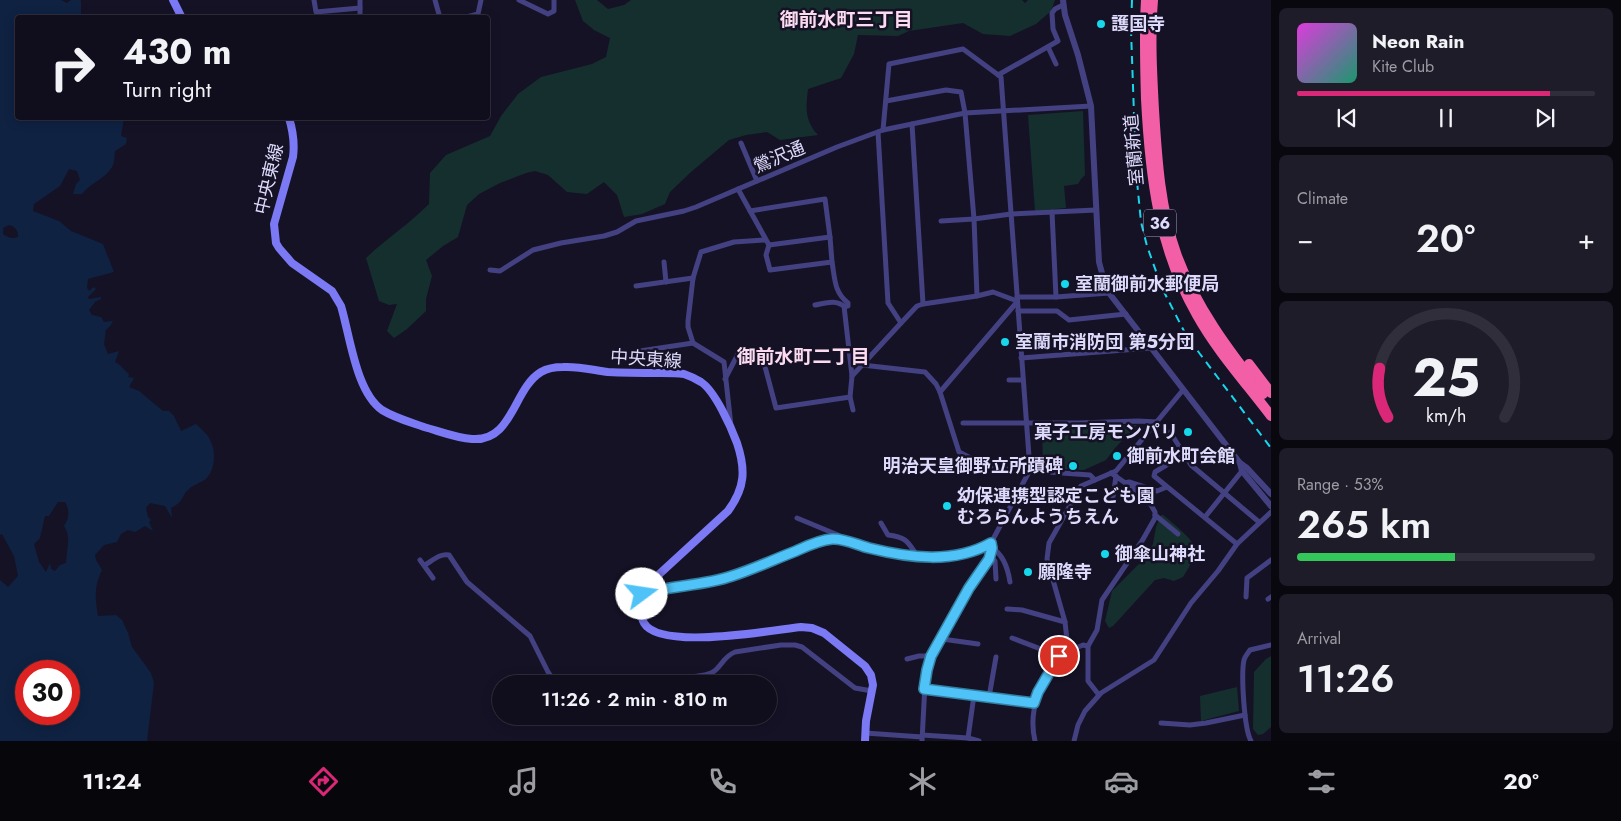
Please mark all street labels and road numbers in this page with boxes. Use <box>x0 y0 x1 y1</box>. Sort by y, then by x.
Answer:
street label: 室蘭新道 <box>1118 113 1150 187</box>
street label: 鶯沢通 <box>749 134 809 180</box>
street label: 中央東線 <box>248 141 290 217</box>
road number: 36 <box>1144 210 1176 237</box>
street label: 中央東線 <box>609 344 683 374</box>

